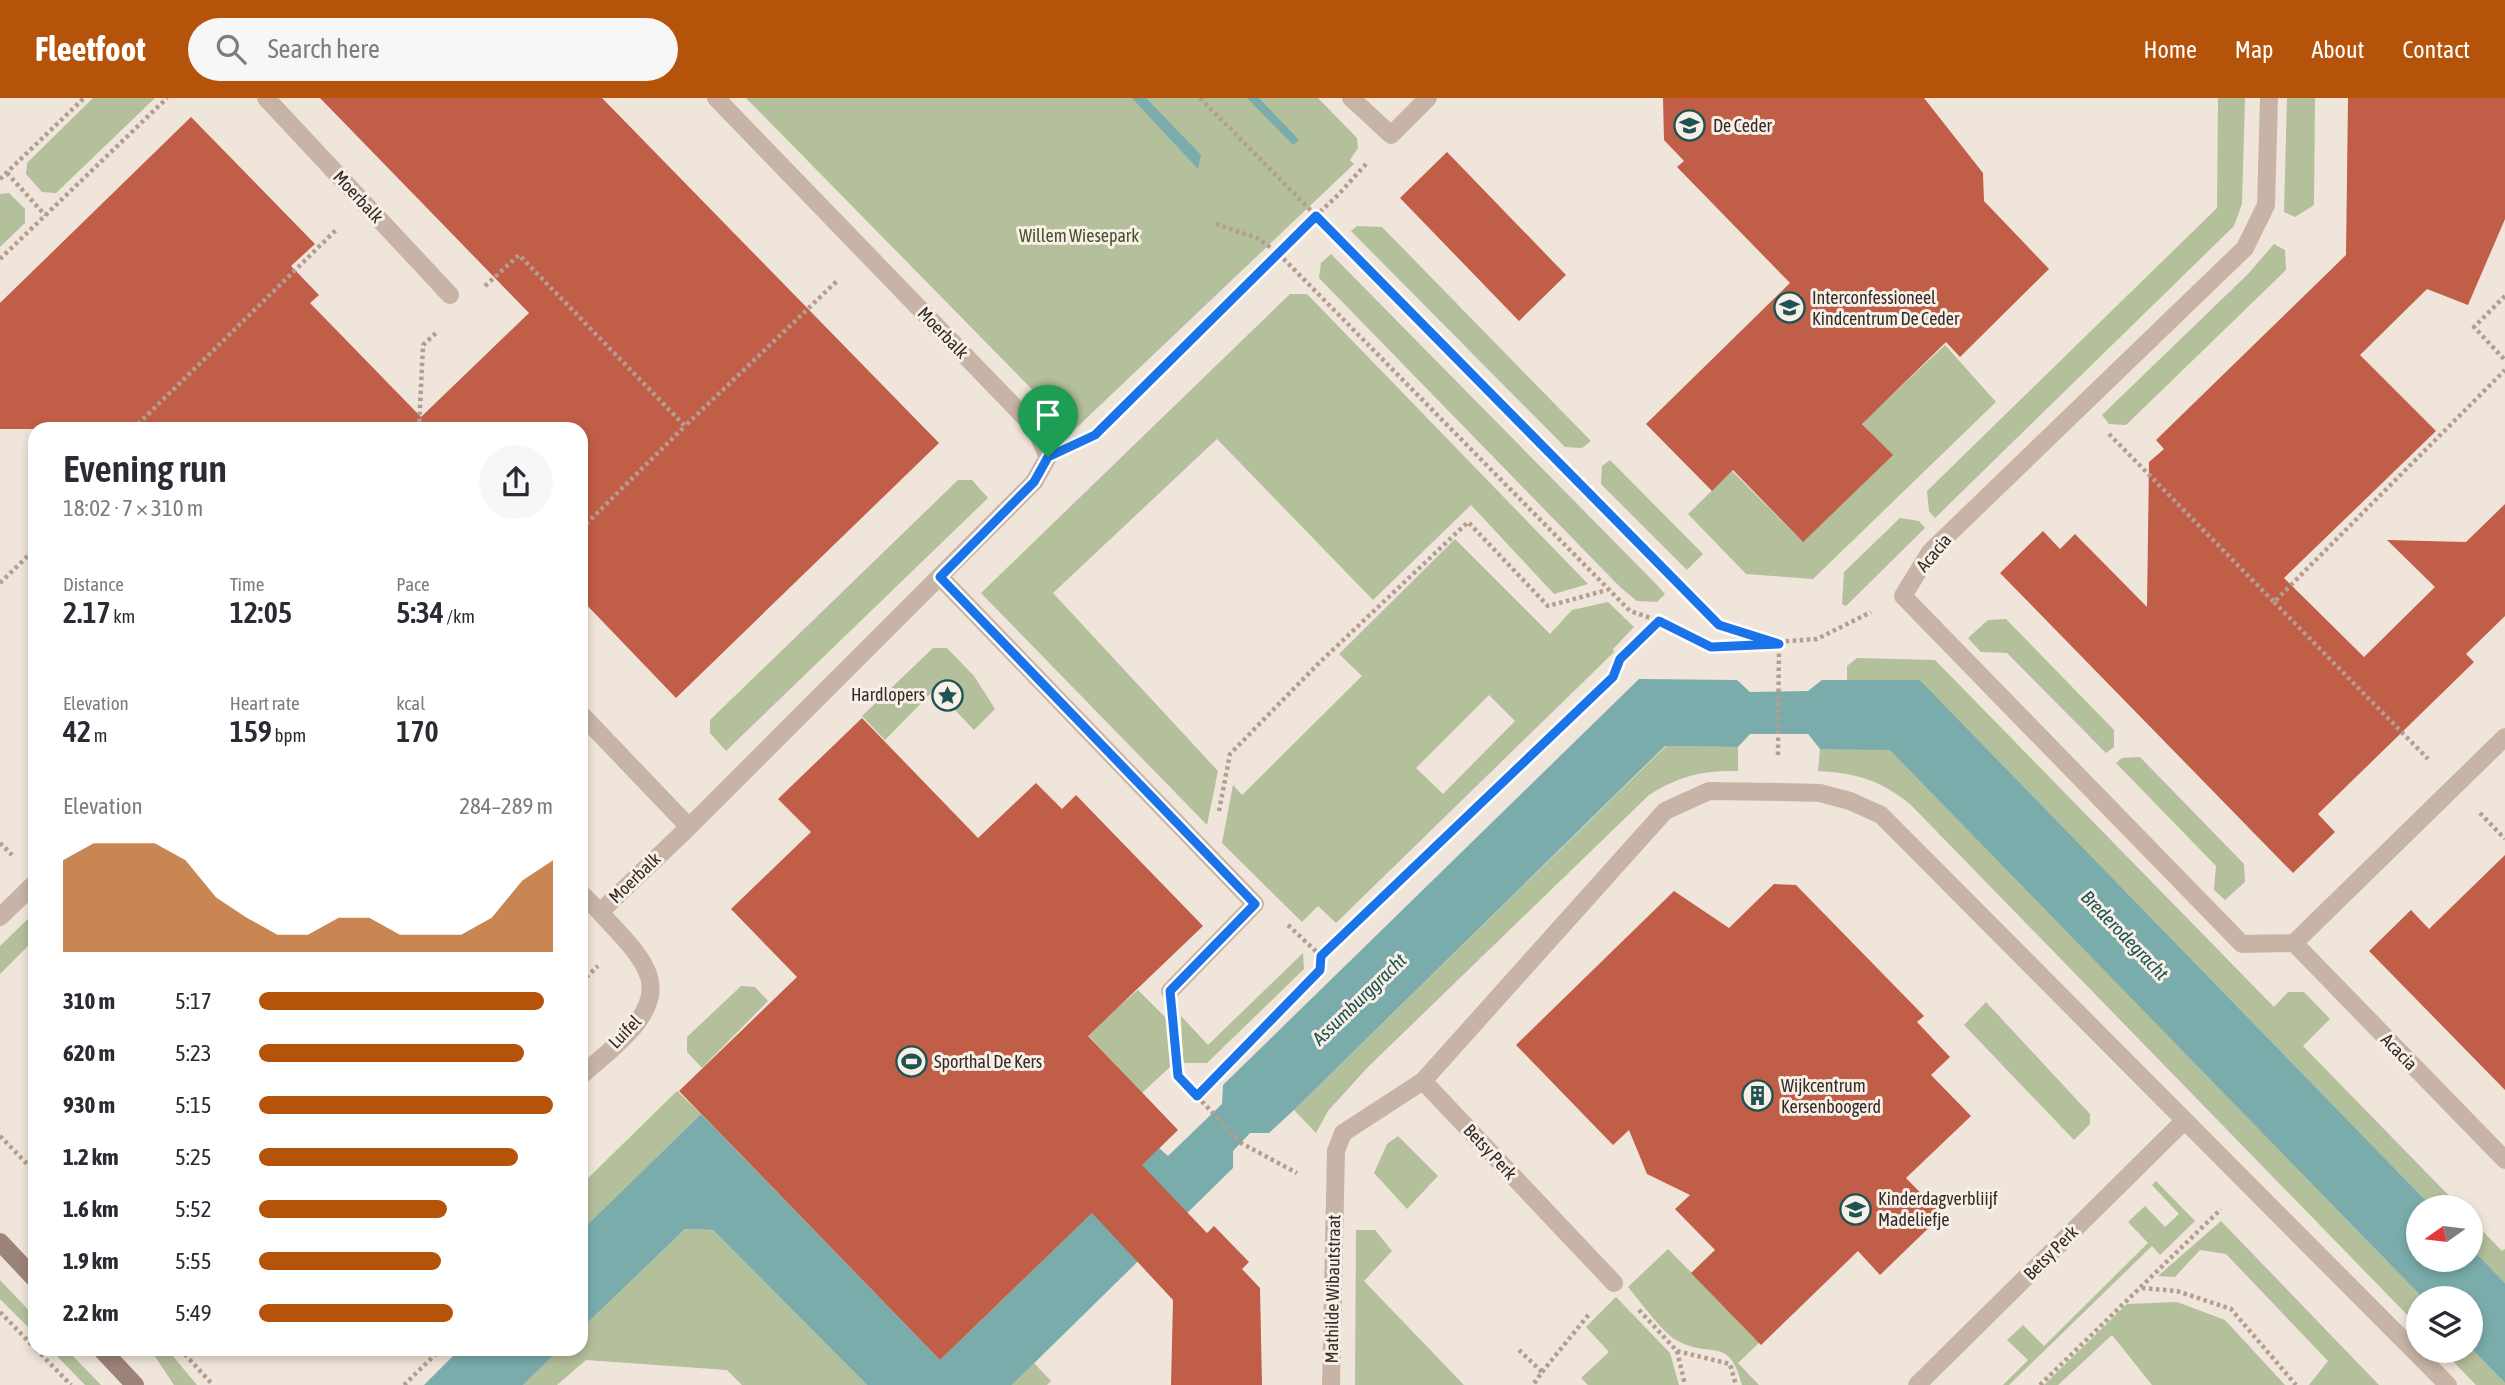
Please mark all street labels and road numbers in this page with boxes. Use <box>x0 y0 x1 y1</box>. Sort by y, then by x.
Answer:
street label: Moerbalk <box>329 166 388 227</box>
street label: Moerbalk <box>914 302 973 363</box>
street label: Acacia <box>1912 529 1955 576</box>
street label: Moerbalk <box>604 848 665 907</box>
street label: Luifel <box>604 1011 645 1053</box>
street label: Acacia <box>2377 1029 2422 1074</box>
street label: Betsy Perk <box>1459 1120 1521 1184</box>
street label: Mathilde Wibautstraat <box>1321 1214 1344 1363</box>
street label: Betsy Perk <box>2019 1221 2082 1284</box>

